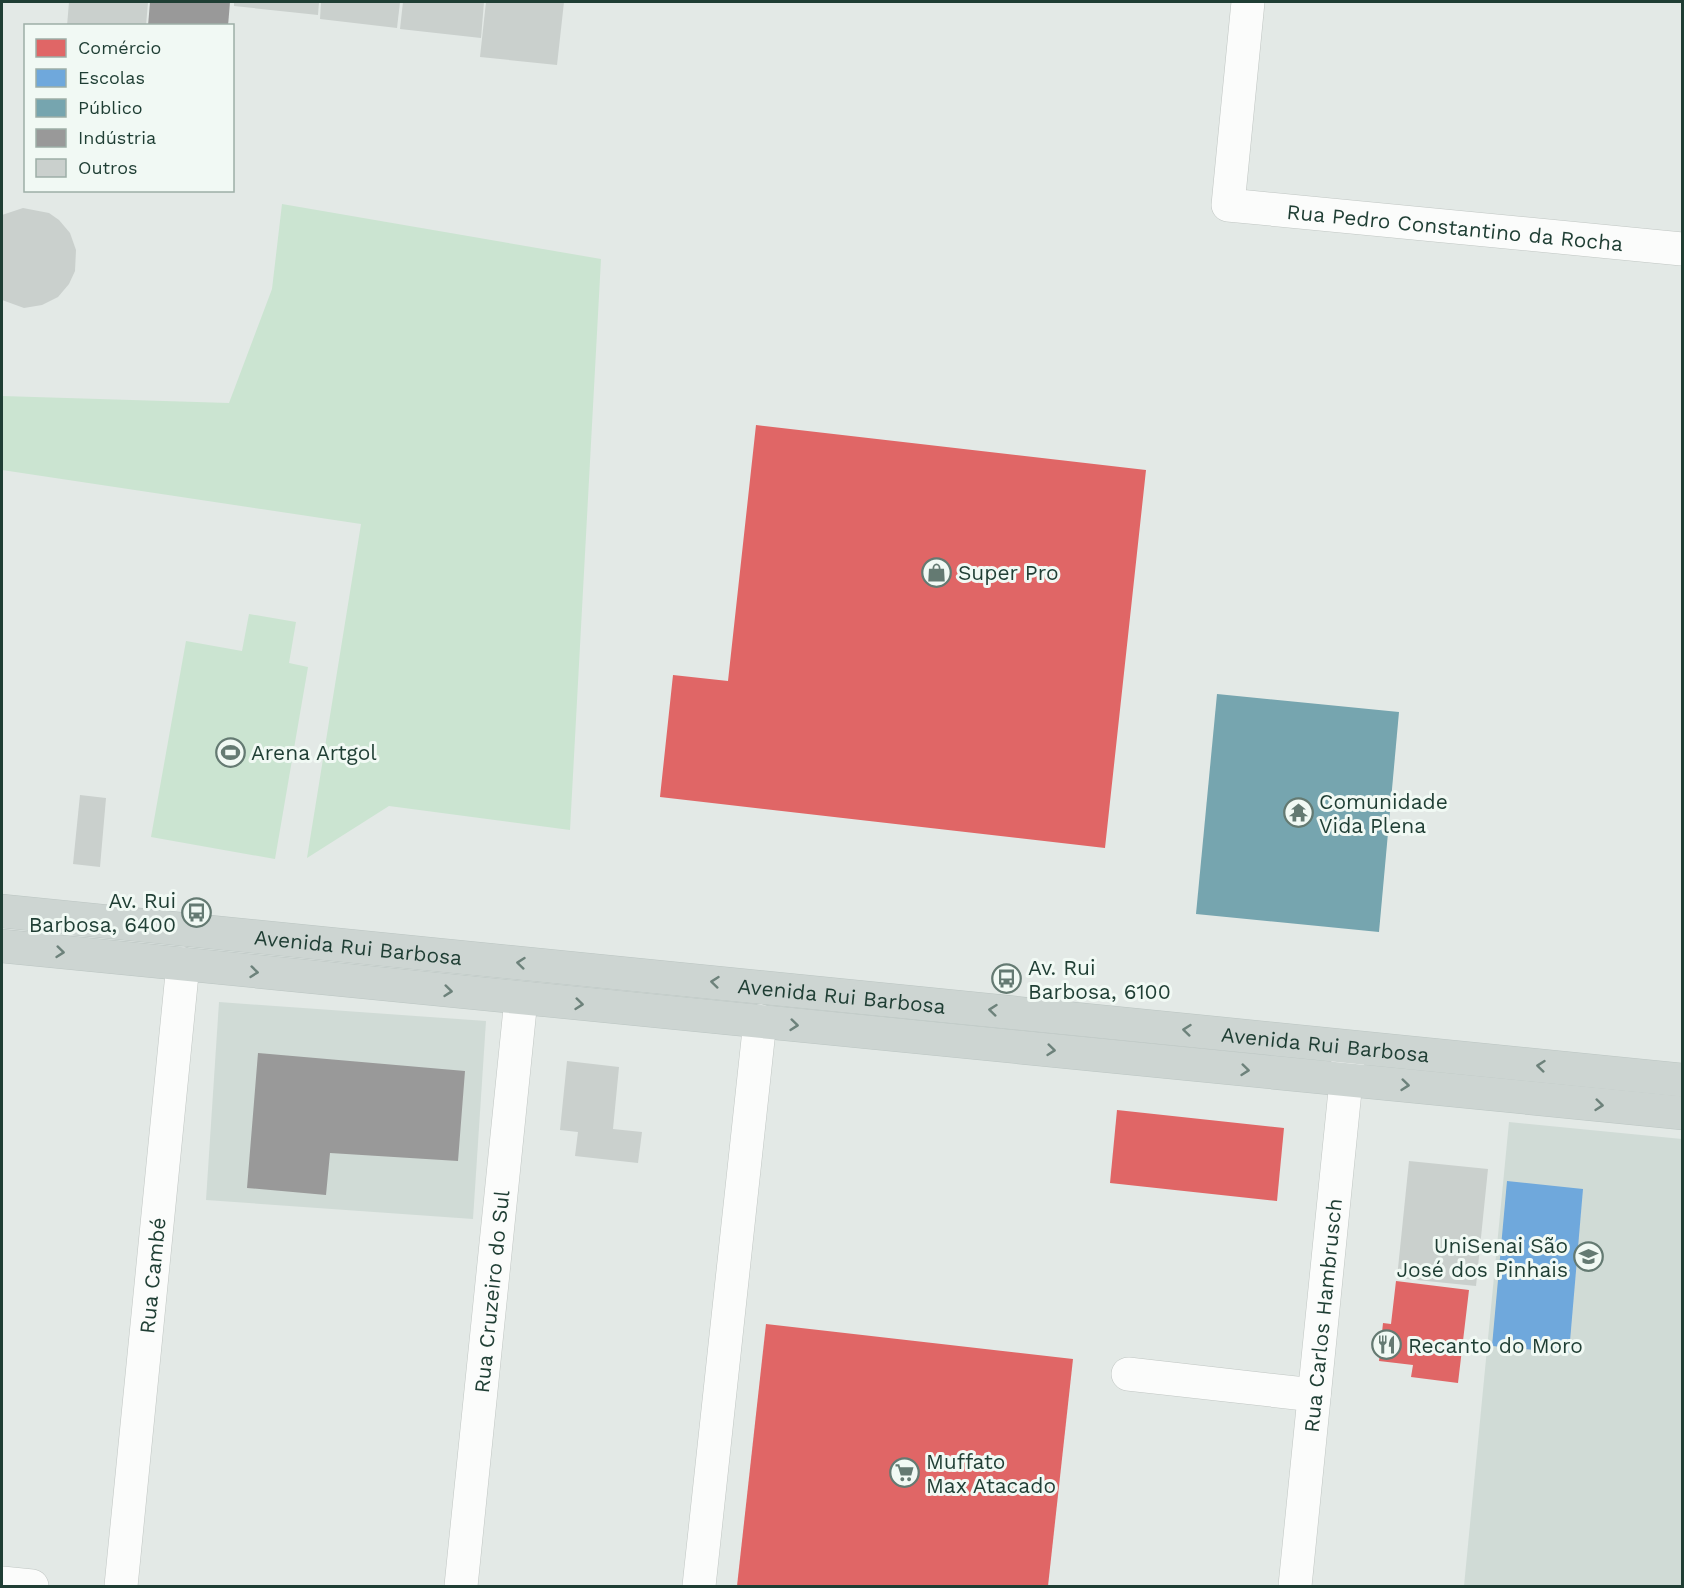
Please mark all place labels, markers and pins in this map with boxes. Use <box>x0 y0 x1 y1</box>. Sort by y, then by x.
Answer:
shop icon: Super Pro <box>921 556 953 588</box>
place label: Super Pro <box>958 560 1059 585</box>
sports icon: Arena Artgol <box>214 736 246 768</box>
place label: Arena Artgol <box>251 740 377 765</box>
place label: Comunidade Vida Plena <box>1319 789 1448 838</box>
temple icon: Comunidade Vida Plena <box>1282 797 1314 829</box>
place label: Av. Rui Barbosa, 6400 <box>29 888 176 937</box>
bus stop icon: Av. Rui Barbosa, 6400 <box>181 896 213 928</box>
place label: Av. Rui Barbosa, 6100 <box>1028 955 1171 1004</box>
bus stop icon: Av. Rui Barbosa, 6100 <box>991 963 1023 995</box>
place label: UniSenai São José dos Pinhais <box>1396 1233 1568 1282</box>
school or university icon: UniSenai São José dos Pinhais <box>1573 1241 1605 1273</box>
restaurant icon: Recanto do Moro <box>1371 1329 1403 1361</box>
place label: Recanto do Moro <box>1408 1333 1583 1358</box>
place label: Muffato Max Atacado <box>926 1449 1056 1498</box>
supermarket icon: Muffato Max Atacado <box>889 1457 921 1489</box>

